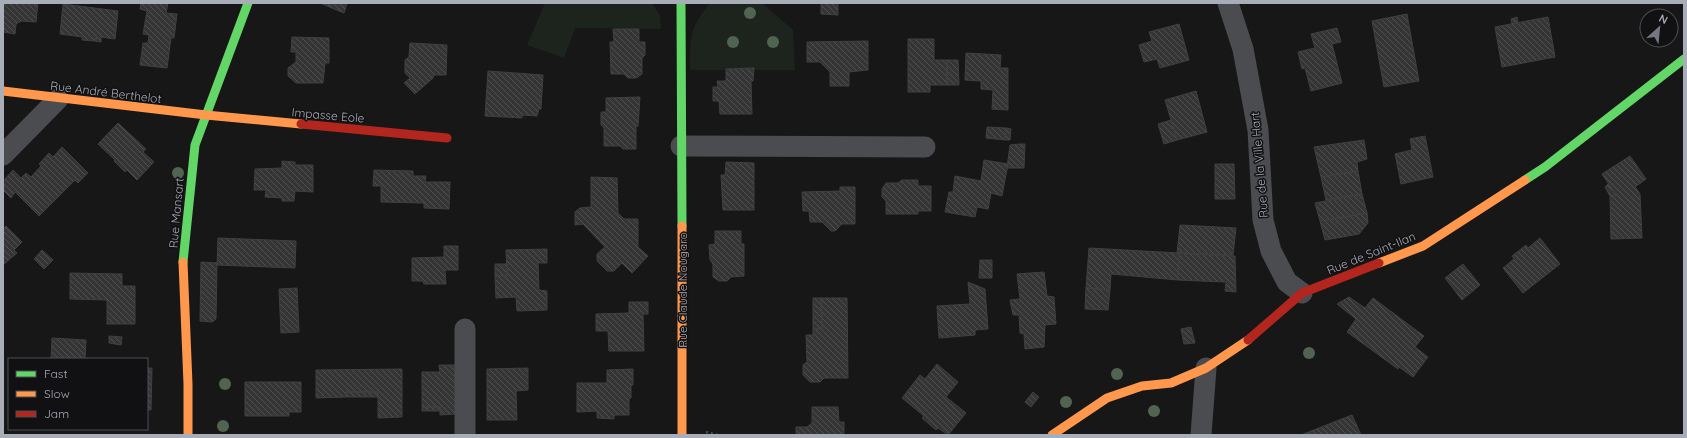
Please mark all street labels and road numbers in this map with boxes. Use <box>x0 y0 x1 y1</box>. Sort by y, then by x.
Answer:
street label: Rue André Berthelot <box>49 78 163 106</box>
street label: Impasse Eole <box>291 104 365 126</box>
street label: Rue de la Ville Hart <box>1247 112 1271 218</box>
street label: Rue Mansart <box>165 177 187 249</box>
street label: Rue de Saint-Ilan <box>1324 228 1418 278</box>
street label: Rue Claude Nougaro <box>675 232 690 348</box>

